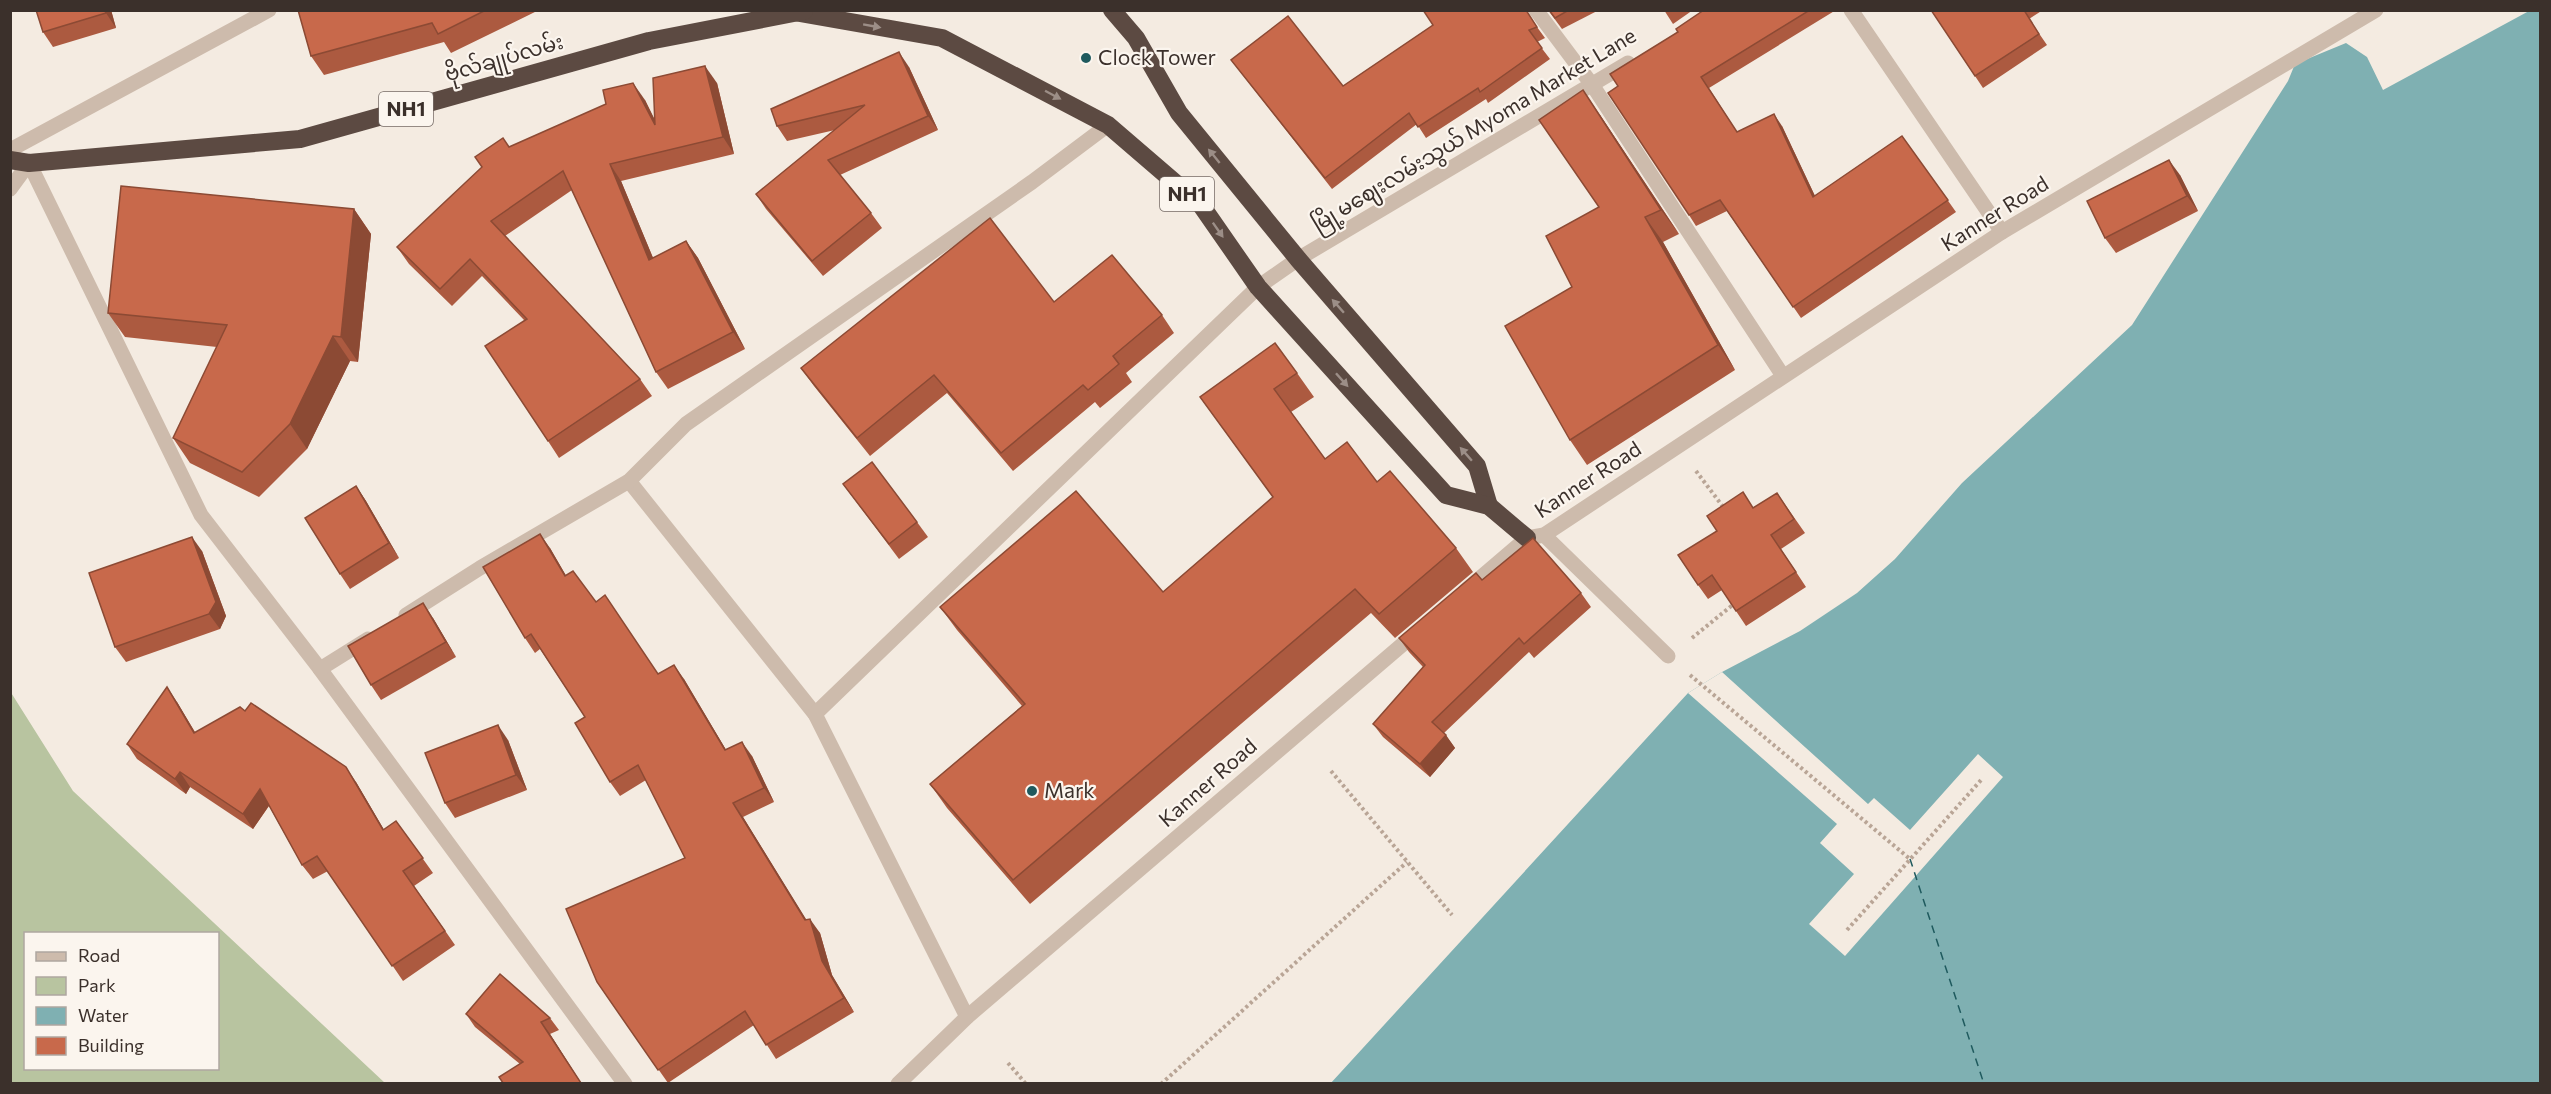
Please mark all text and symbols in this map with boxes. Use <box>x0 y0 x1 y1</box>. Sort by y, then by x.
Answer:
street label: မြို့မဈေးလမ်းသွယ် Myoma Market Lane <box>1306 20 1643 241</box>
one-way arrow <box>863 22 882 31</box>
street label: ဗိုလ်ချုပ်လမ်း <box>441 26 568 92</box>
place label: Clock Tower <box>1098 44 1216 69</box>
marker: Clock Tower <box>1079 51 1093 65</box>
one-way arrow <box>1044 90 1061 100</box>
road number: NH1 <box>379 92 433 126</box>
one-way arrow <box>1207 148 1220 164</box>
street label: Kanner Road <box>1936 170 2052 256</box>
road number: NH1 <box>1160 177 1214 211</box>
one-way arrow <box>1212 222 1224 238</box>
one-way arrow <box>1332 299 1345 314</box>
one-way arrow <box>1335 372 1348 387</box>
street label: Kanner Road <box>1529 435 1645 522</box>
one-way arrow <box>1459 446 1472 462</box>
street label: Kanner Road <box>1153 733 1261 831</box>
place label: Mark <box>1044 777 1095 802</box>
marker: Mark <box>1025 784 1039 798</box>
legend <box>24 932 219 1070</box>
text: Road <box>78 944 120 966</box>
text: Park <box>78 974 116 996</box>
text: Water <box>78 1004 129 1026</box>
text: Building <box>78 1034 144 1056</box>

